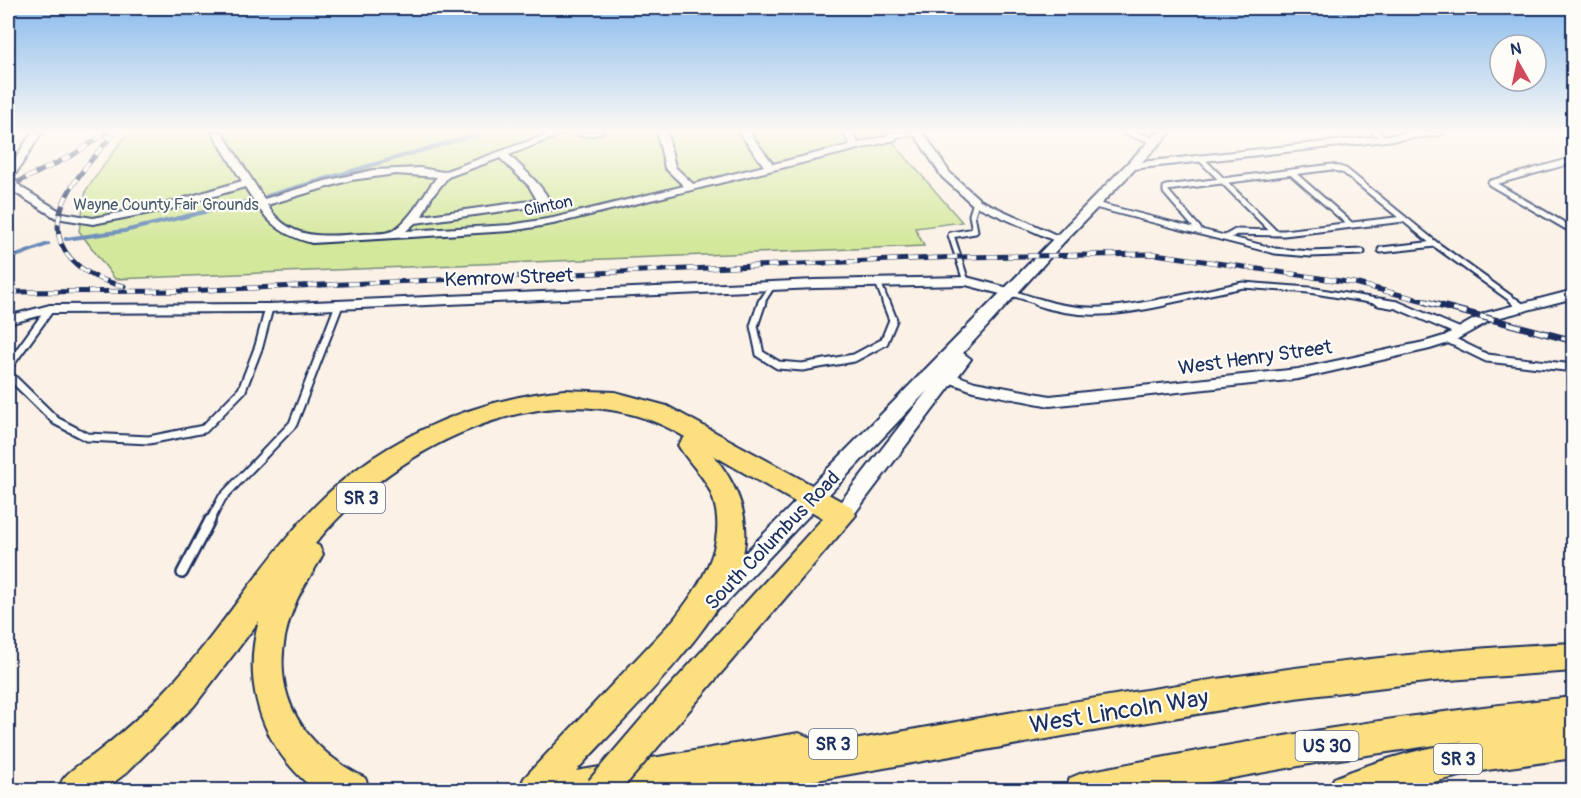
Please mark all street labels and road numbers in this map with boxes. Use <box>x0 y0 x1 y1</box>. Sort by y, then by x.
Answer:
street label: Clinton <box>522 191 574 221</box>
street label: Kemrow Street <box>444 263 575 292</box>
street label: West Henry Street <box>1176 334 1335 381</box>
street label: South Columbus Road <box>699 466 845 615</box>
road number: SR 3 <box>337 483 385 513</box>
street label: West Lincoln Way <box>1028 683 1211 740</box>
road number: SR 3 <box>809 729 857 759</box>
road number: US 30 <box>1296 731 1358 761</box>
road number: SR 3 <box>1434 744 1482 774</box>

